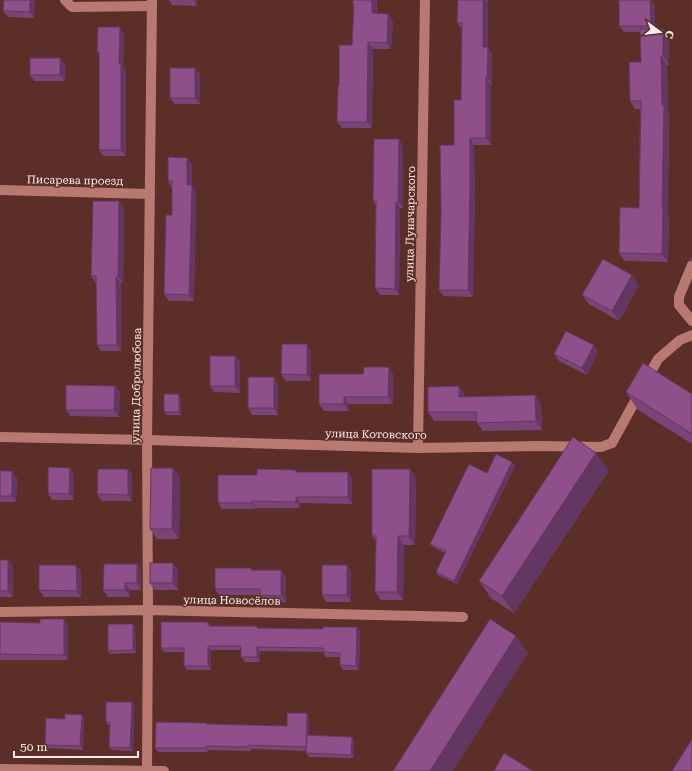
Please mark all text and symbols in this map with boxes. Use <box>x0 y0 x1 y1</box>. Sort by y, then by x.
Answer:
north arrow <box>640 12 680 52</box>
text: С <box>662 29 676 40</box>
street label: улица Луначарского <box>403 166 418 282</box>
street label: Писарева проезд <box>27 173 123 188</box>
street label: улица Добролюбова <box>129 328 144 442</box>
street label: улица Котовского <box>325 427 427 442</box>
street label: улица Новосёлов <box>183 593 281 608</box>
scale bar <box>14 733 138 759</box>
text: 50 m <box>20 740 47 754</box>

